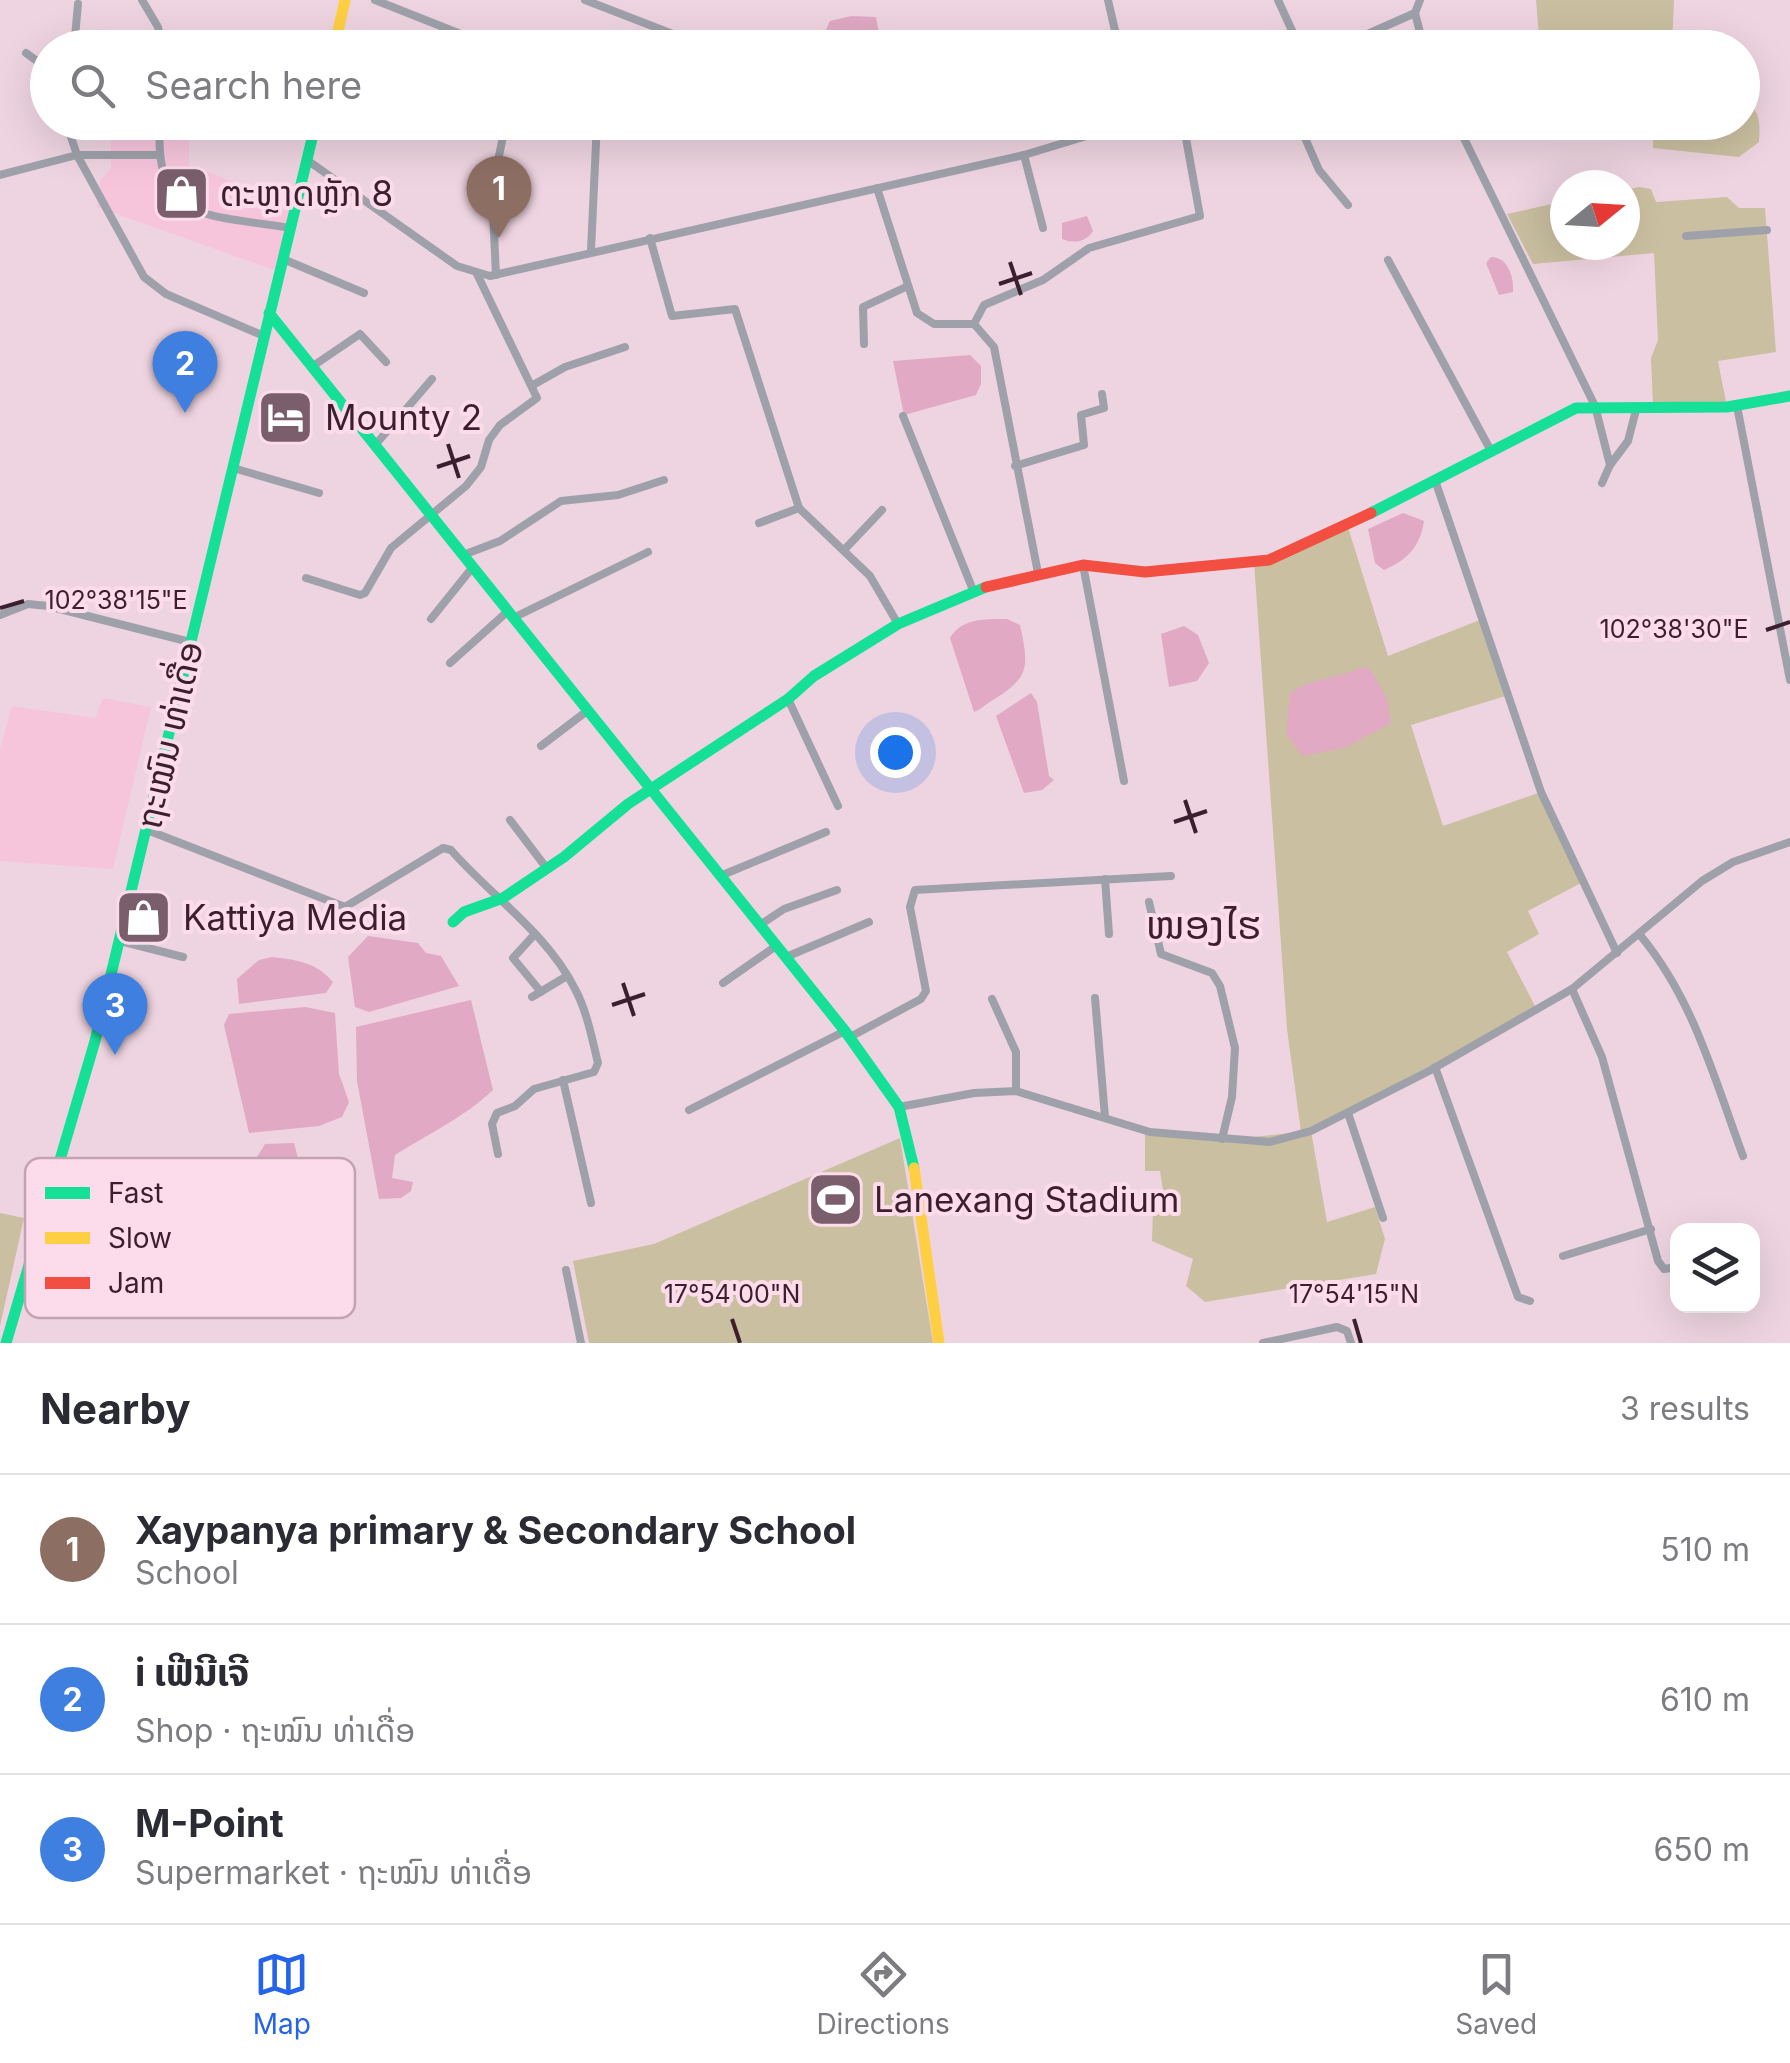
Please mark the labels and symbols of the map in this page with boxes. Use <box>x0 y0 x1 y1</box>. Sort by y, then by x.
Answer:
pin: 1 <box>466 156 532 238</box>
shop icon: ຕະຫຼາດຫຼັກ 8 <box>151 163 211 223</box>
north arrow <box>1550 170 1640 260</box>
place label: ຕະຫຼາດຫຼັກ 8 <box>220 172 393 214</box>
pin: 2 <box>152 330 218 413</box>
hotel icon: Mounty 2 <box>256 387 316 447</box>
place label: Mounty 2 <box>325 396 482 438</box>
text: 102°38'15"E <box>44 585 188 615</box>
text: 102°38'30"E <box>1600 614 1748 644</box>
street label: ຖະໝົນ ທ່າເດື່ອ <box>123 636 211 833</box>
your location <box>870 727 921 778</box>
shop icon: Kattiya Media <box>114 887 174 947</box>
place label: Kattiya Media <box>183 896 407 938</box>
district label: ໜອງໄຮ <box>1146 900 1262 949</box>
pin: 3 <box>82 972 148 1055</box>
legend <box>25 1158 355 1318</box>
sports icon: Lanexang Stadium <box>805 1169 865 1229</box>
text: Fast <box>108 1176 164 1210</box>
place label: Lanexang Stadium <box>874 1178 1179 1220</box>
text: Slow <box>108 1221 172 1255</box>
text: Jam <box>108 1266 164 1300</box>
text: 17°54'00"N <box>664 1279 800 1309</box>
text: 17°54'15"N <box>1289 1279 1419 1309</box>

